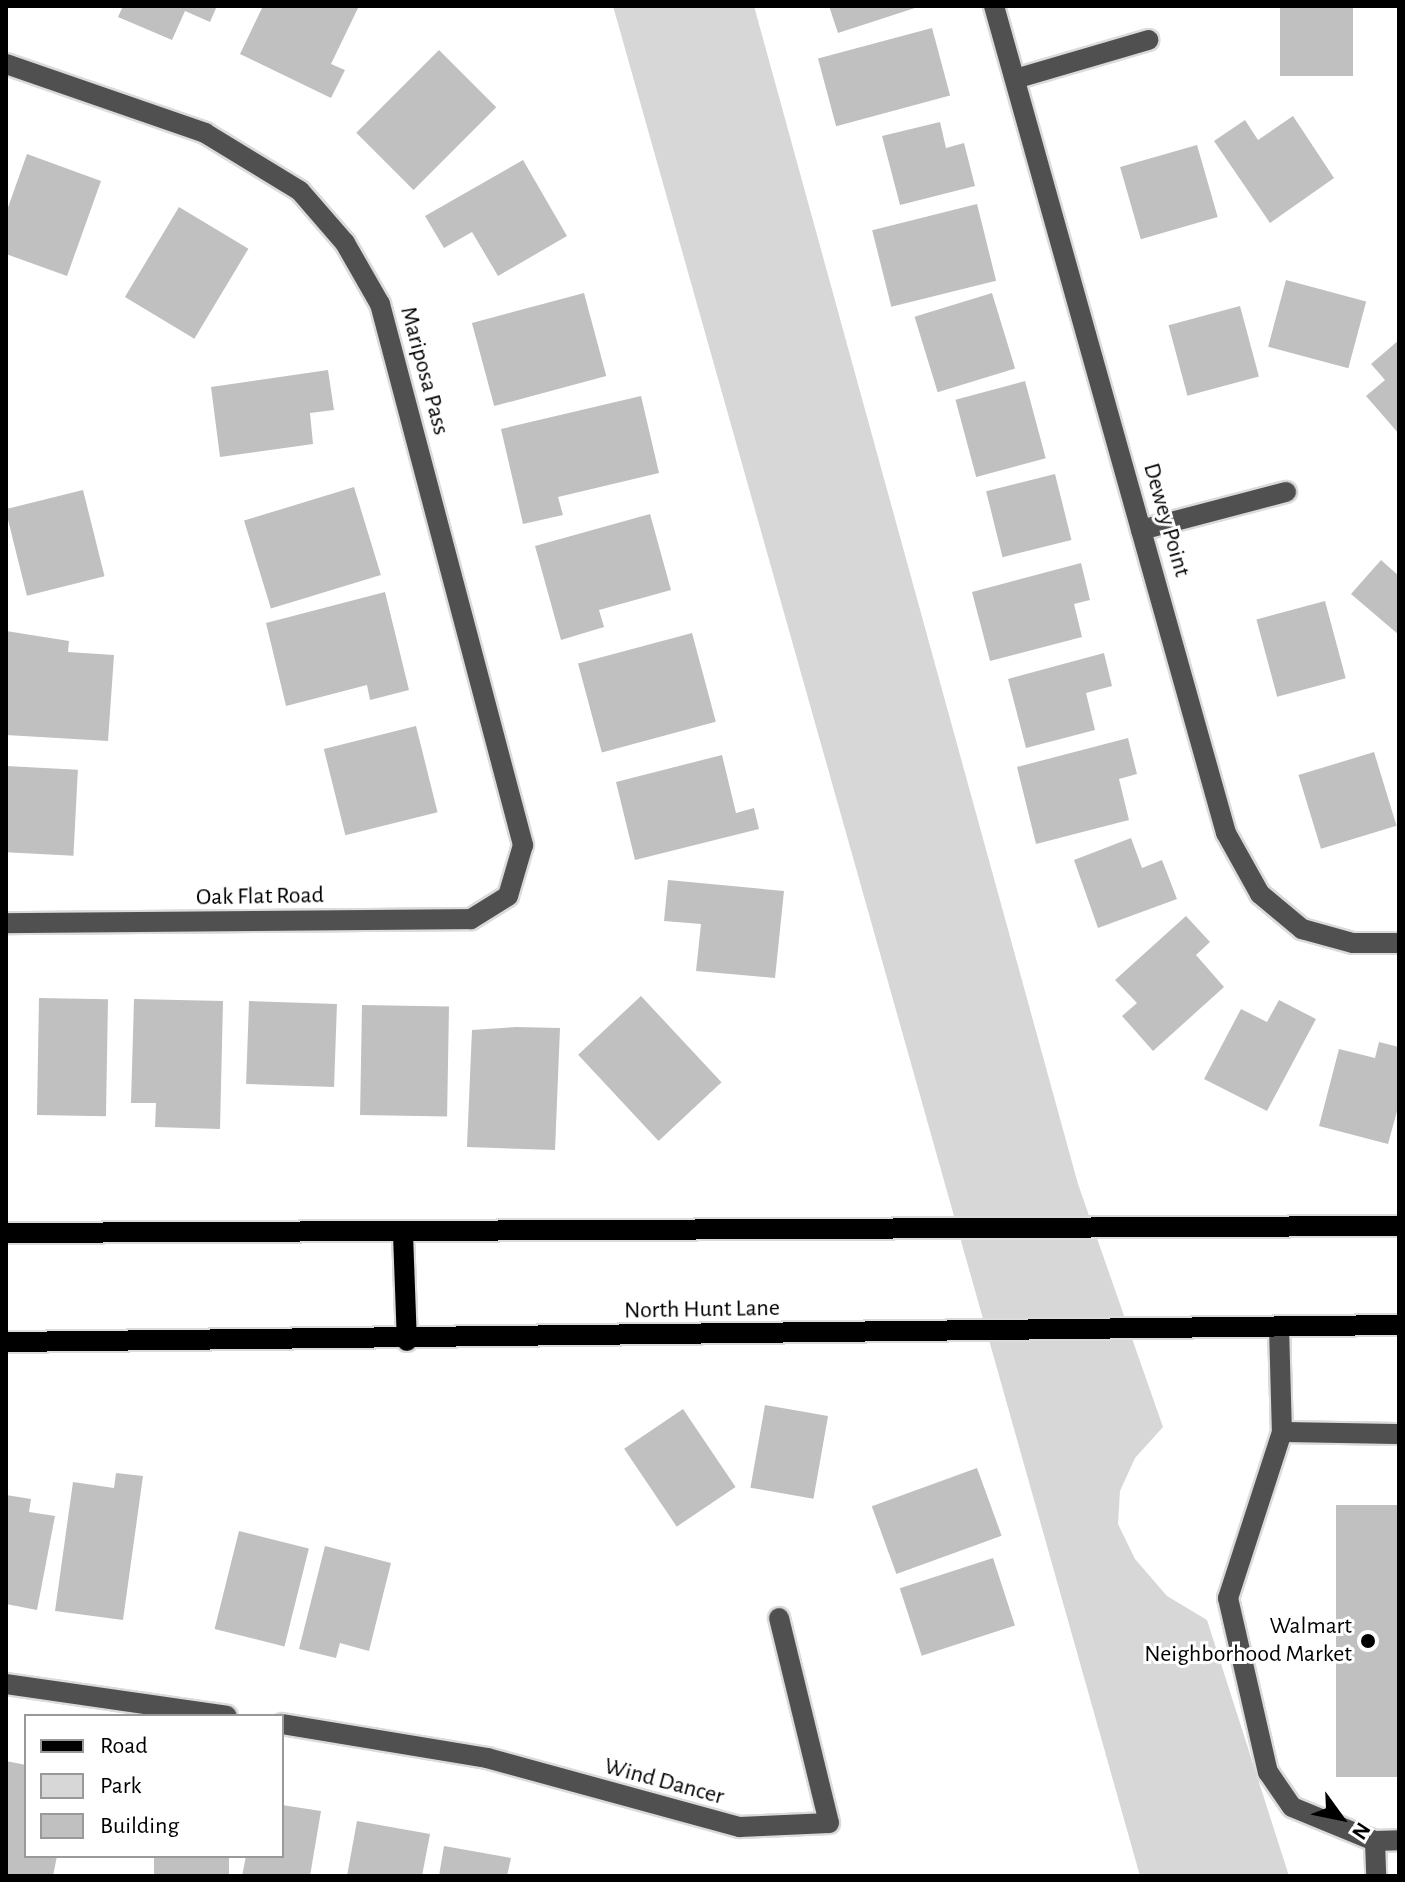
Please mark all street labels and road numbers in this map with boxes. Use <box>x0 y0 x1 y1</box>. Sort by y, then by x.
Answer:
street label: Mariposa Pass <box>393 304 455 438</box>
street label: Dewey Point <box>1136 460 1196 580</box>
street label: Oak Flat Road <box>196 881 324 913</box>
street label: North Hunt Lane <box>624 1294 780 1326</box>
street label: Wind Dancer <box>601 1752 727 1812</box>

